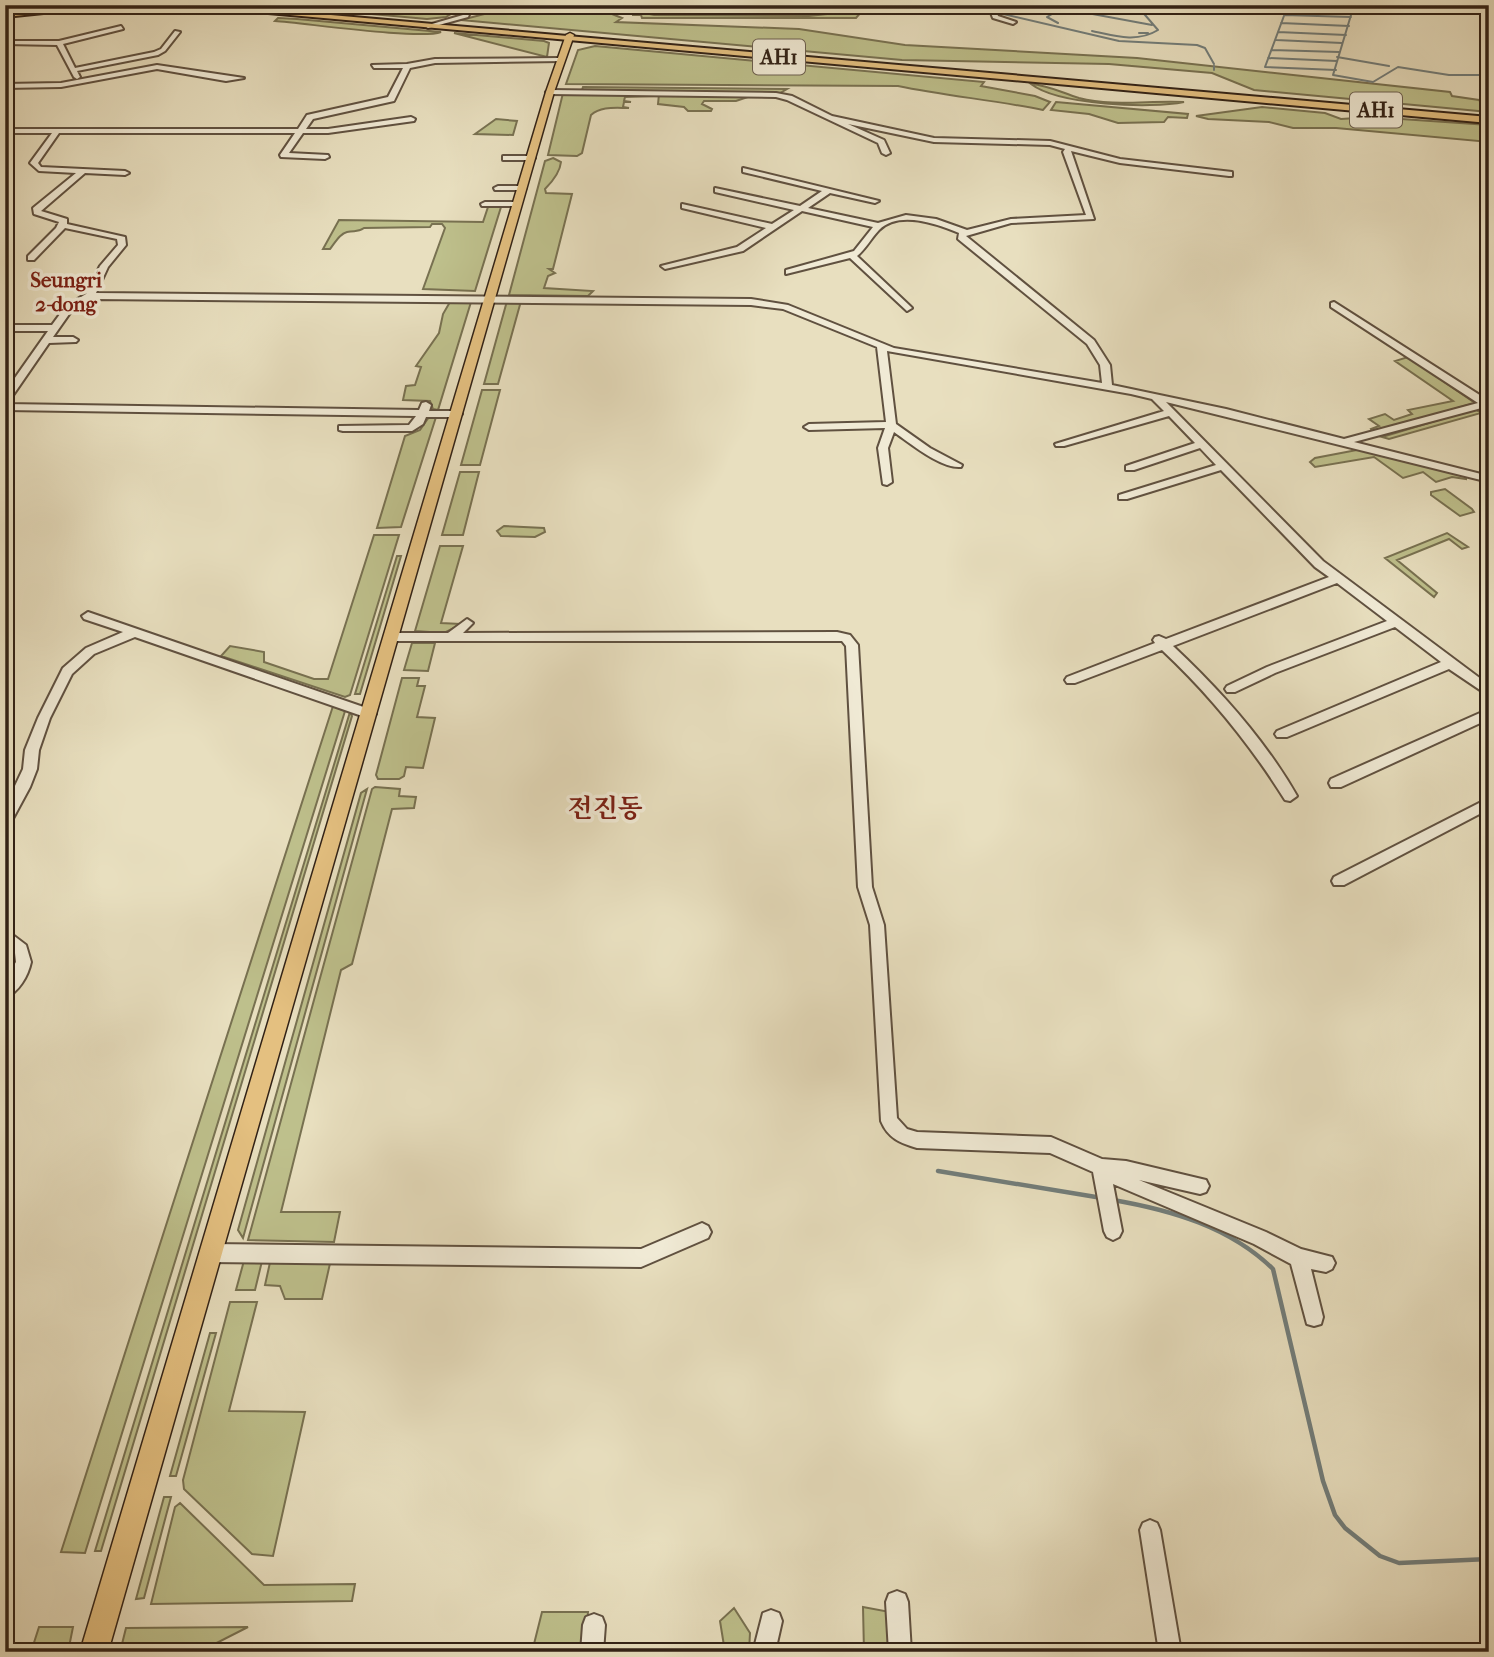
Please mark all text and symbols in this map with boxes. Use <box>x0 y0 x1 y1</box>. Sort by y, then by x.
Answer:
road number: AH1 <box>753 40 805 74</box>
road number: AH1 <box>1350 92 1402 128</box>
district label: Seungri 2-dong <box>30 268 103 316</box>
district label: 전진동 <box>567 793 643 824</box>

